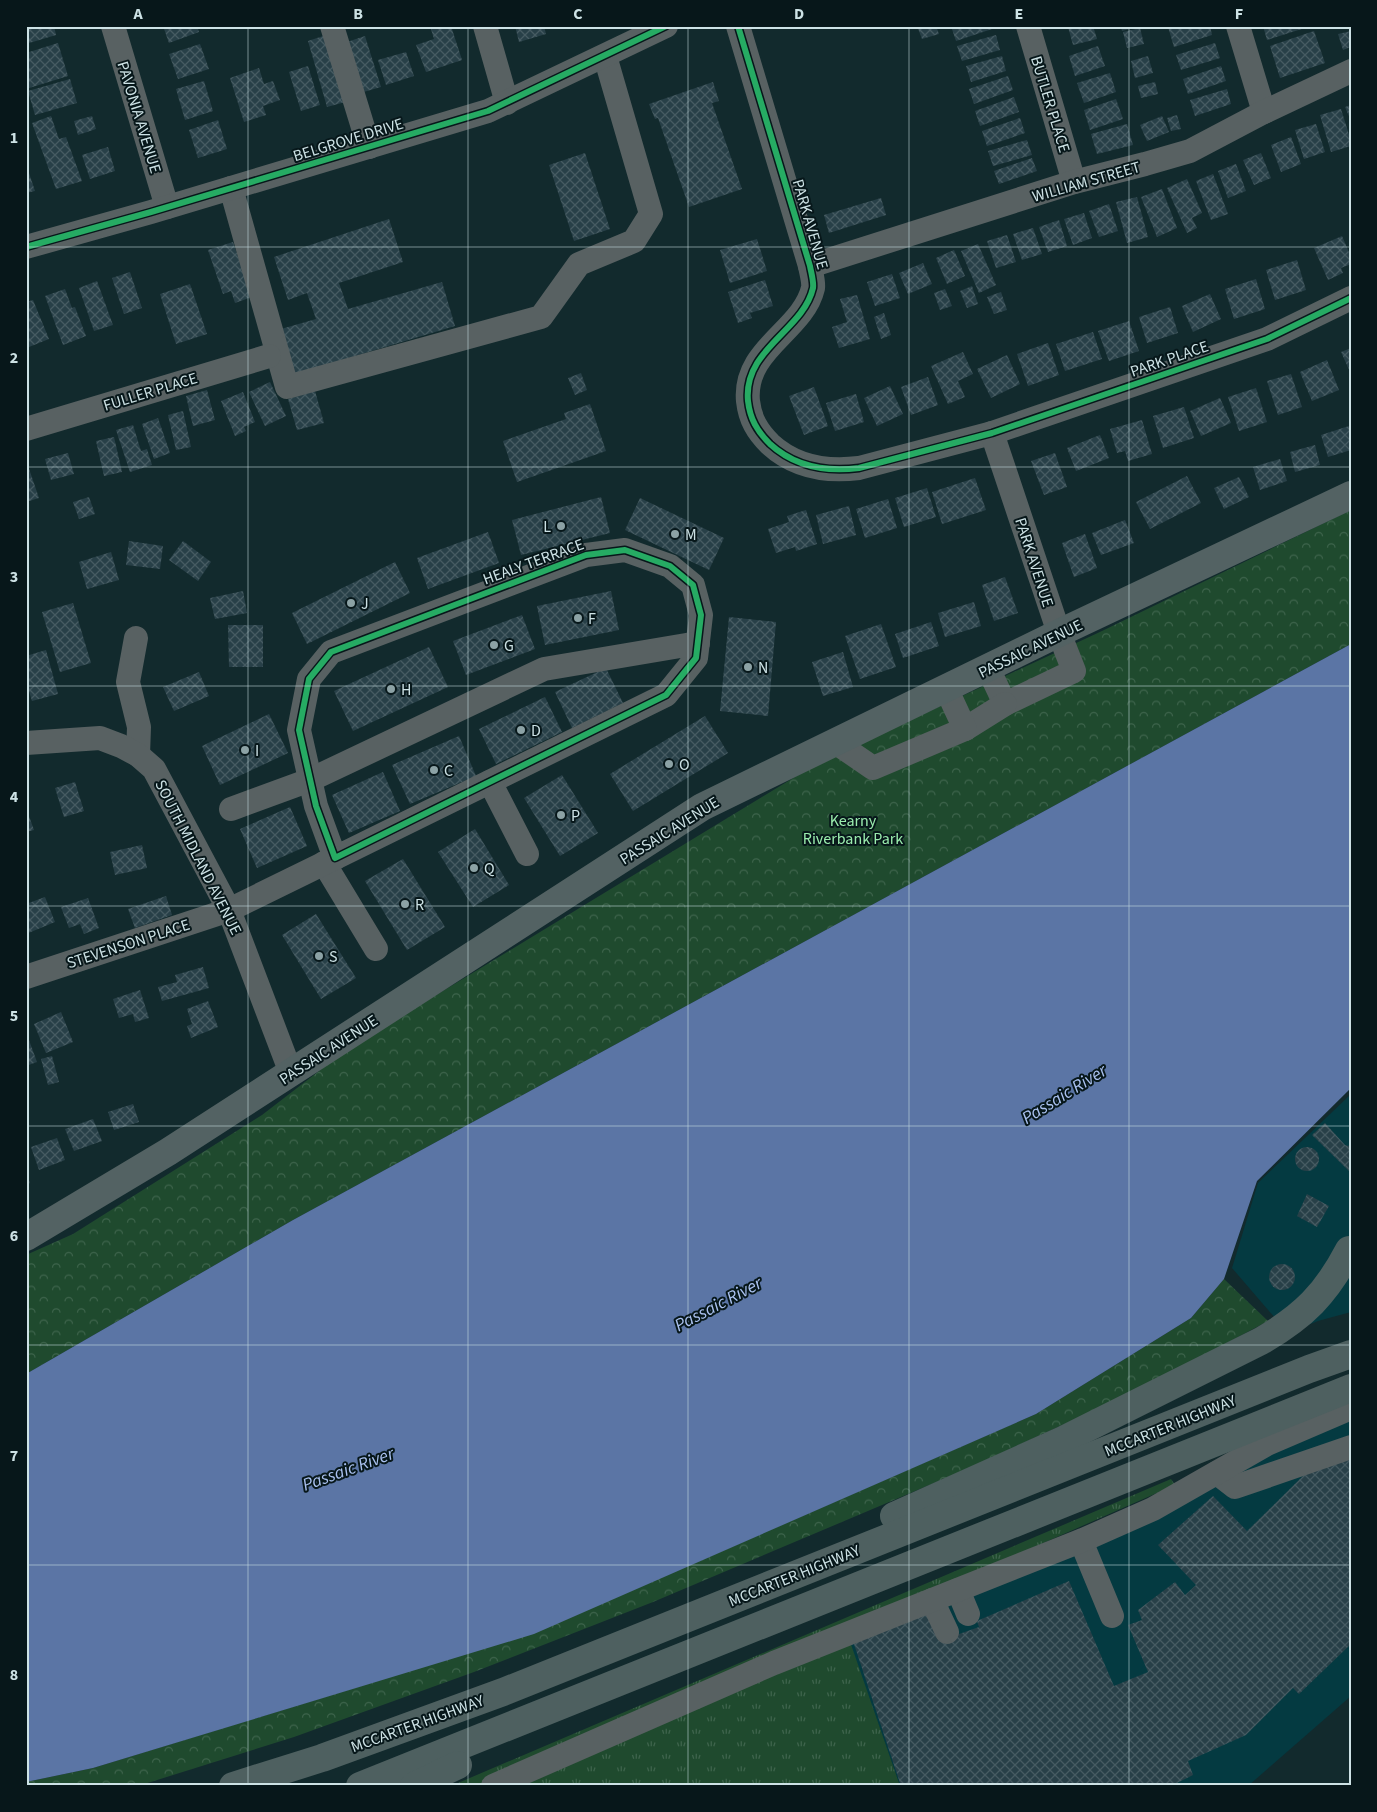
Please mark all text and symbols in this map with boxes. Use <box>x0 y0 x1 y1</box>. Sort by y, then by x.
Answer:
text: A <box>132 3 143 25</box>
text: B <box>353 3 363 25</box>
text: C <box>573 3 583 25</box>
text: D <box>794 3 804 25</box>
text: E <box>1015 3 1023 25</box>
text: F <box>1235 3 1243 25</box>
street label: BUTLER PLACE <box>1025 53 1075 155</box>
street label: PAVONIA AVENUE <box>112 59 167 176</box>
street label: BELGROVE DRIVE <box>290 113 406 167</box>
text: 1 <box>10 127 18 149</box>
street label: WILLIAM STREET <box>1030 156 1143 208</box>
street label: PARK AVENUE <box>787 177 833 272</box>
street label: PARK PLACE <box>1127 335 1211 383</box>
text: 2 <box>10 347 18 369</box>
street label: FULLER PLACE <box>100 367 200 417</box>
street label: PARK AVENUE <box>1009 515 1059 610</box>
place label: L <box>543 516 551 538</box>
marker: L <box>555 520 567 532</box>
place label: M <box>685 524 697 546</box>
marker: M <box>669 528 681 540</box>
street label: HEALY TERRACE <box>480 533 587 590</box>
text: 3 <box>10 566 18 588</box>
place label: J <box>361 593 369 615</box>
marker: J <box>345 597 357 609</box>
place label: F <box>588 608 596 630</box>
marker: F <box>572 612 584 624</box>
street label: PASSAIC AVENUE <box>975 614 1086 684</box>
place label: G <box>504 635 514 657</box>
marker: G <box>488 639 500 651</box>
place label: N <box>758 657 768 679</box>
marker: N <box>742 661 754 673</box>
place label: H <box>401 679 411 701</box>
marker: H <box>385 683 397 695</box>
place label: D <box>531 720 541 742</box>
marker: D <box>515 724 527 736</box>
place label: I <box>255 740 259 762</box>
marker: I <box>239 744 251 756</box>
place label: O <box>679 754 690 776</box>
marker: O <box>663 758 675 770</box>
place label: C <box>444 760 453 782</box>
marker: C <box>428 764 440 776</box>
street label: SOUTH MIDLAND AVENUE <box>149 776 247 939</box>
text: 4 <box>10 786 19 808</box>
street label: PASSAIC AVENUE <box>616 791 723 870</box>
place label: P <box>571 805 580 827</box>
marker: P <box>555 809 567 821</box>
park label: Kearny Riverbank Park <box>803 810 903 850</box>
place label: Q <box>484 858 495 880</box>
marker: Q <box>468 862 480 874</box>
place label: R <box>415 894 424 916</box>
marker: R <box>399 898 411 910</box>
street label: STEVENSON PLACE <box>64 914 193 974</box>
place label: S <box>329 946 338 968</box>
marker: S <box>313 950 325 962</box>
text: 5 <box>10 1005 18 1027</box>
street label: PASSAIC AVENUE <box>275 1010 382 1090</box>
water label: Passaic River <box>1017 1058 1112 1130</box>
text: 6 <box>10 1225 18 1247</box>
water label: Passaic River <box>670 1270 767 1338</box>
street label: MCCARTER HIGHWAY <box>1101 1389 1240 1462</box>
water label: Passaic River <box>299 1441 398 1498</box>
text: 7 <box>10 1445 18 1467</box>
street label: MCCARTER HIGHWAY <box>725 1539 864 1612</box>
text: 8 <box>10 1664 18 1686</box>
street label: MCCARTER HIGHWAY <box>348 1690 487 1758</box>

